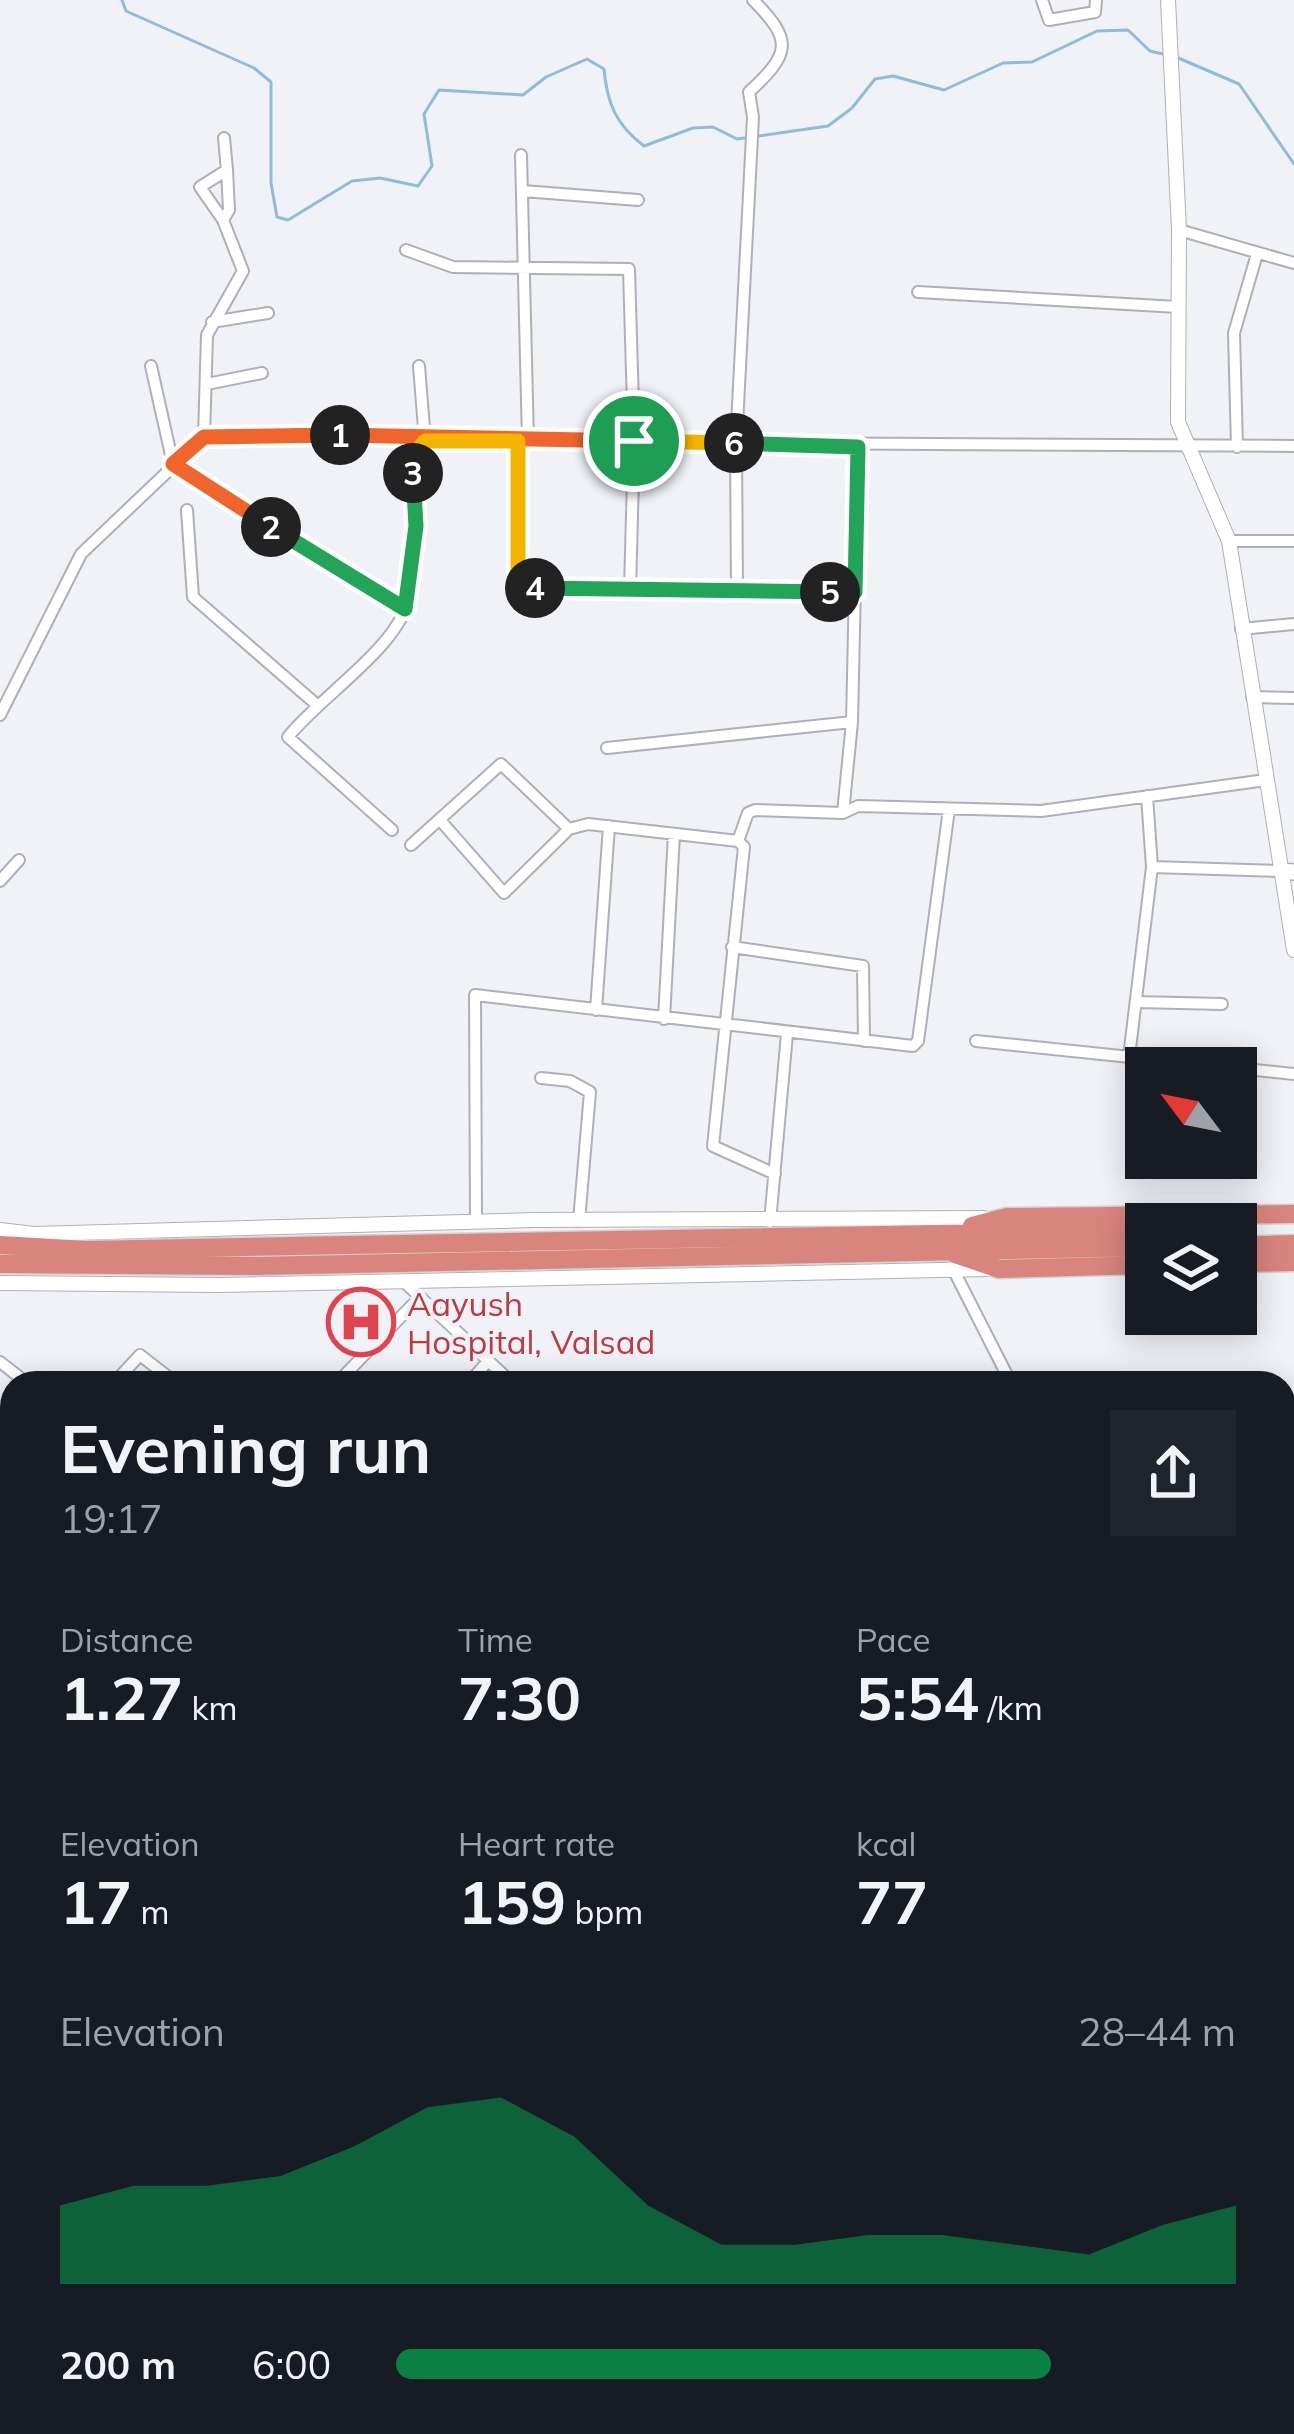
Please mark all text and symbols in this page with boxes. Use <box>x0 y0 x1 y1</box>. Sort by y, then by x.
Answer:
pin <box>583 390 685 492</box>
pin: 1 <box>310 405 370 465</box>
icon: arrive <box>601 408 667 474</box>
pin: 6 <box>704 413 764 473</box>
text: 1 <box>330 414 350 455</box>
text: 6 <box>724 422 744 463</box>
pin: 3 <box>383 443 443 503</box>
text: 3 <box>403 452 423 493</box>
pin: 2 <box>241 497 301 557</box>
text: 2 <box>261 506 281 547</box>
pin: 4 <box>505 558 565 618</box>
pin: 5 <box>800 562 860 622</box>
text: 4 <box>525 567 545 608</box>
text: 5 <box>820 571 840 612</box>
north arrow <box>1125 1047 1257 1179</box>
map controls <box>1125 1047 1257 1335</box>
button: layers <box>1125 1203 1257 1335</box>
place label: Aayush Hospital, Valsad <box>407 1283 655 1362</box>
hospital icon: Aayush Hospital, Valsad <box>326 1287 396 1357</box>
text: Evening run <box>60 1407 431 1490</box>
button: share <box>1110 1410 1236 1536</box>
text: 19:17 <box>60 1494 163 1543</box>
text: Distance <box>60 1619 193 1660</box>
text: Time <box>458 1619 533 1660</box>
text: Pace <box>856 1619 930 1660</box>
text: 1.27 <box>60 1660 183 1735</box>
text: 7:30 <box>458 1660 581 1735</box>
text: 5:54 <box>856 1660 979 1735</box>
text: km <box>183 1687 237 1728</box>
text: /km <box>979 1687 1043 1728</box>
text: Elevation <box>60 1823 200 1864</box>
text: Heart rate <box>458 1823 615 1864</box>
text: kcal <box>856 1823 916 1864</box>
text: 17 <box>60 1864 132 1939</box>
text: 159 <box>458 1864 566 1939</box>
text: 77 <box>856 1864 928 1939</box>
text: m <box>132 1891 170 1932</box>
text: bpm <box>566 1891 643 1932</box>
text: Elevation <box>60 2007 225 2056</box>
text: 28–44 m <box>1078 2007 1236 2056</box>
text: 200 m <box>60 2340 176 2389</box>
text: 6:00 <box>252 2340 331 2389</box>

